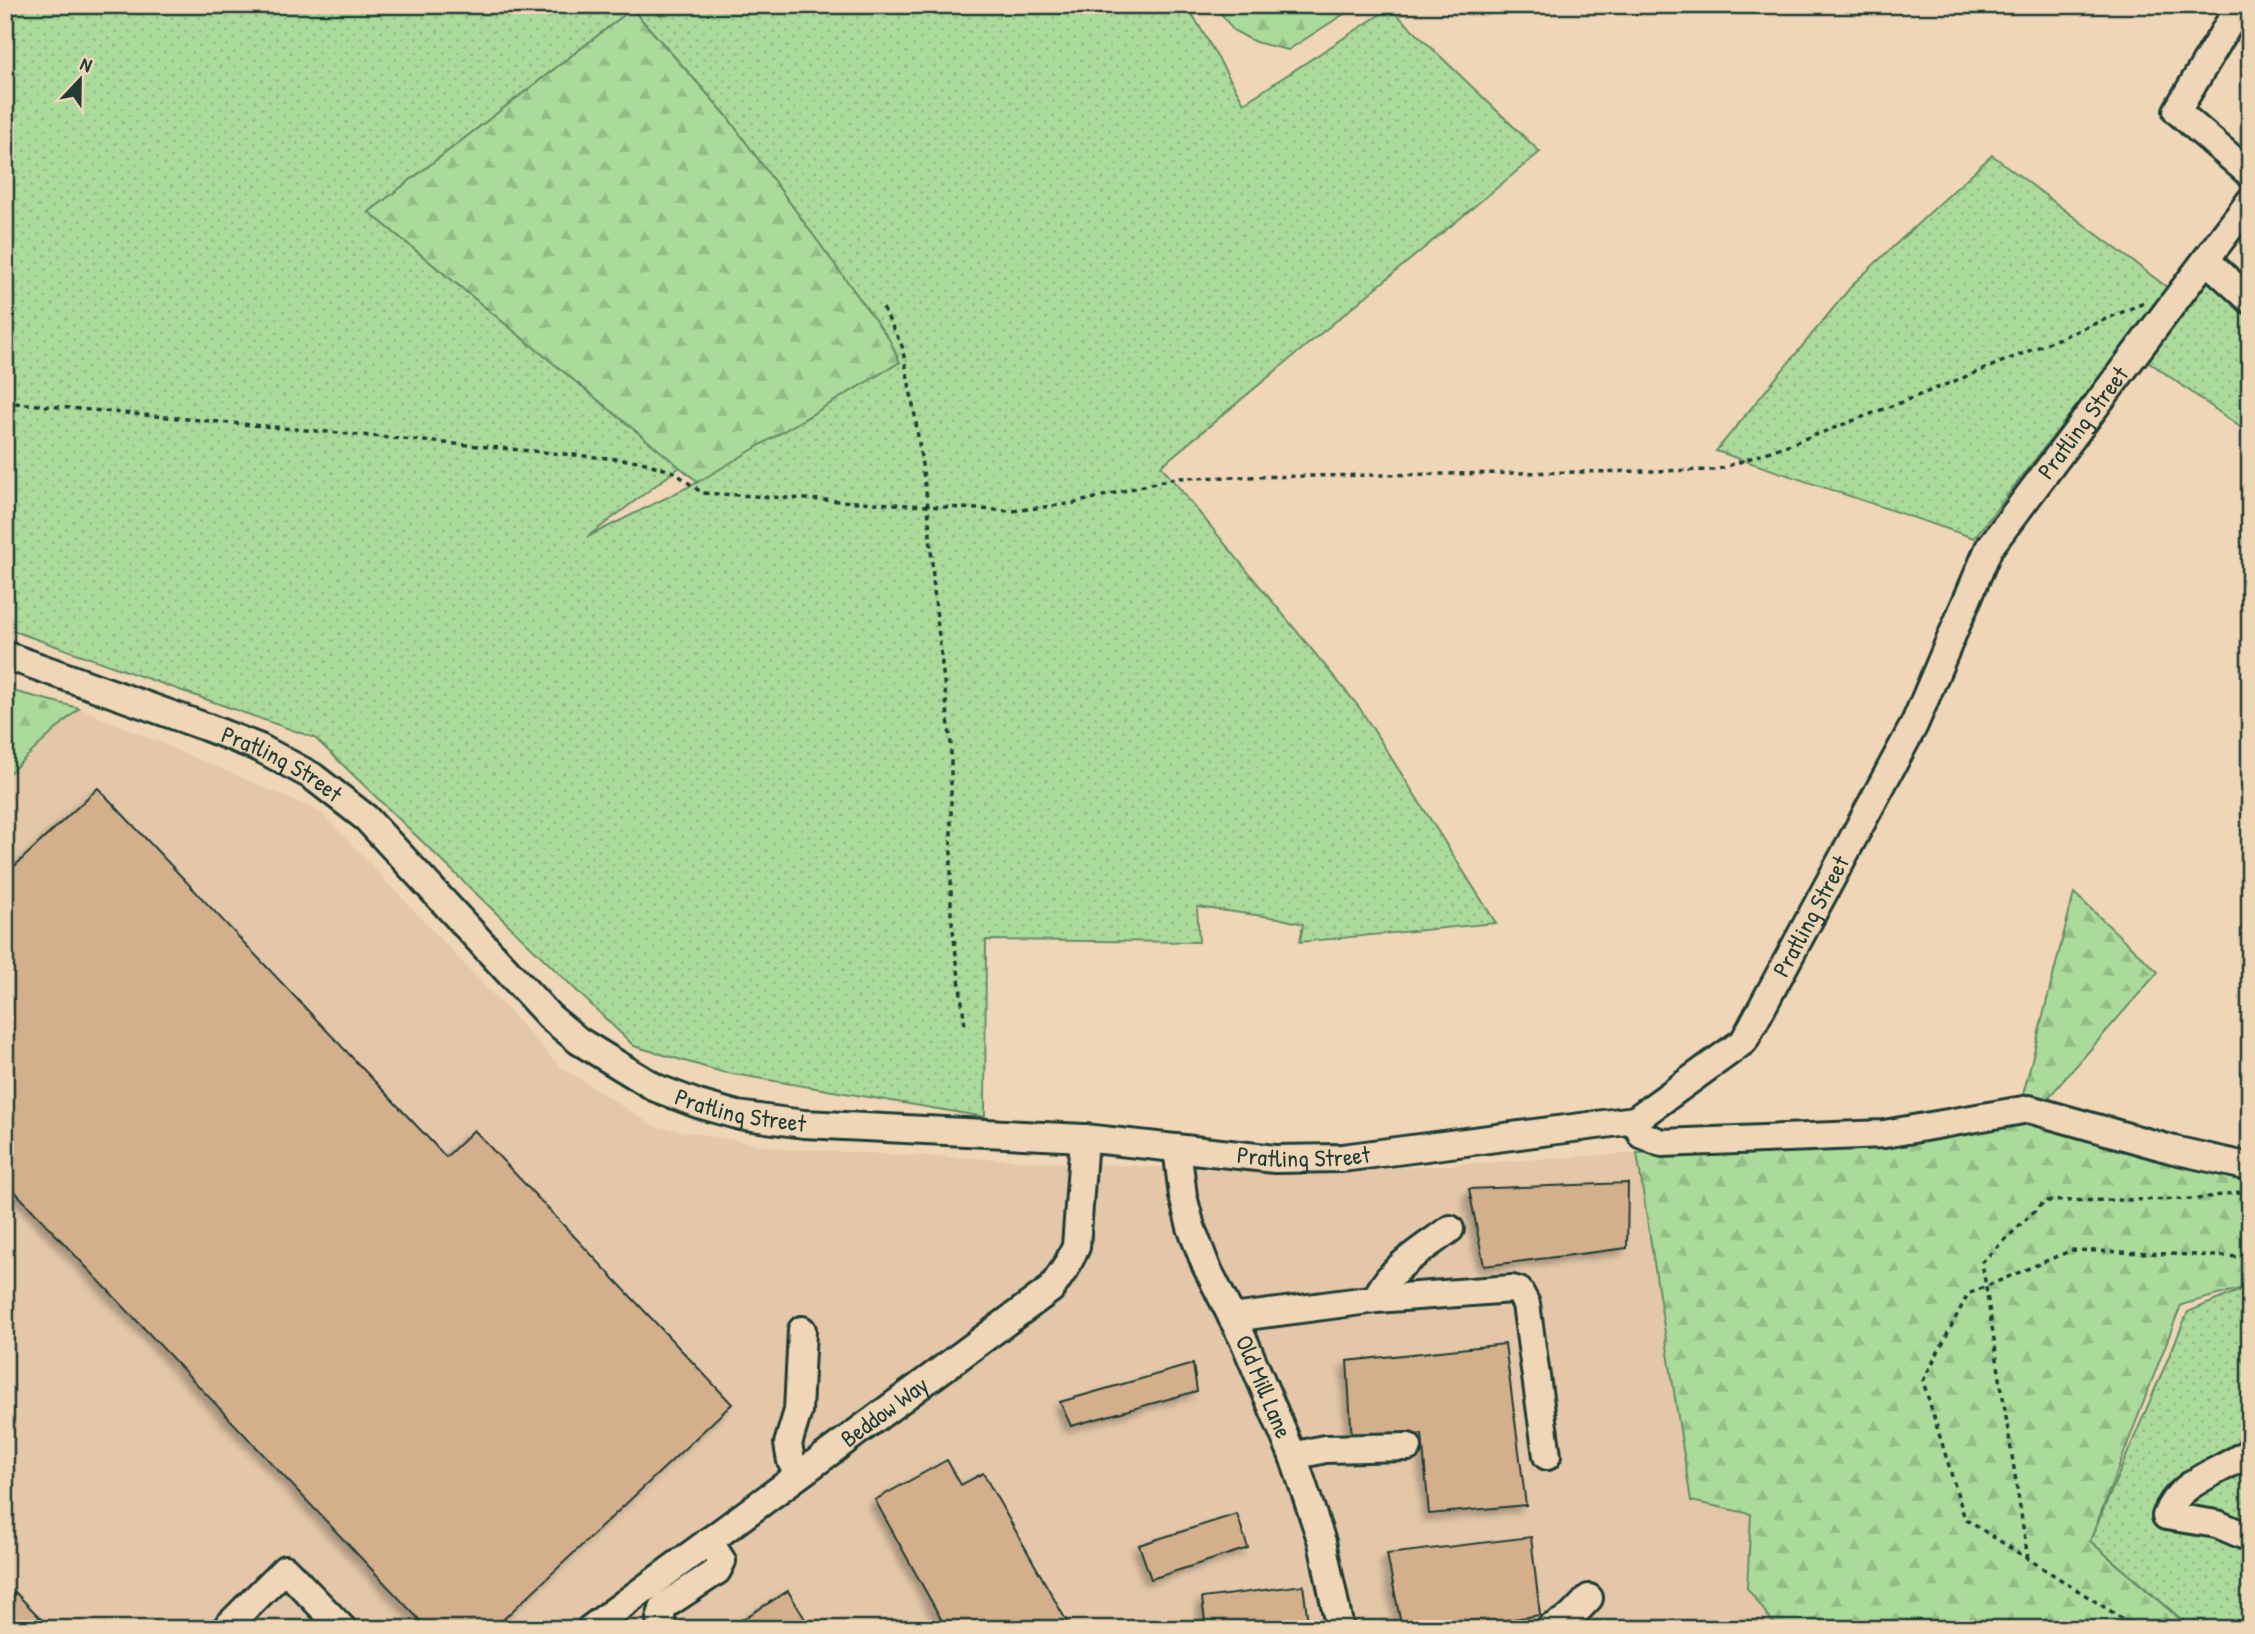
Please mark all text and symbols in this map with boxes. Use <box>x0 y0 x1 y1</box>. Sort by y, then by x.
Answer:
north arrow <box>46 46 116 116</box>
text: N <box>77 50 96 78</box>
street label: Pratling Street <box>2029 359 2136 485</box>
street label: Pratling Street <box>217 718 350 809</box>
street label: Pratling Street <box>1765 849 1856 982</box>
street label: Pratling Street <box>671 1080 809 1139</box>
street label: Pratling Street <box>1236 1137 1373 1174</box>
street label: Old Mill Lane <box>1228 1329 1301 1443</box>
street label: Beddow Way <box>834 1368 934 1454</box>

